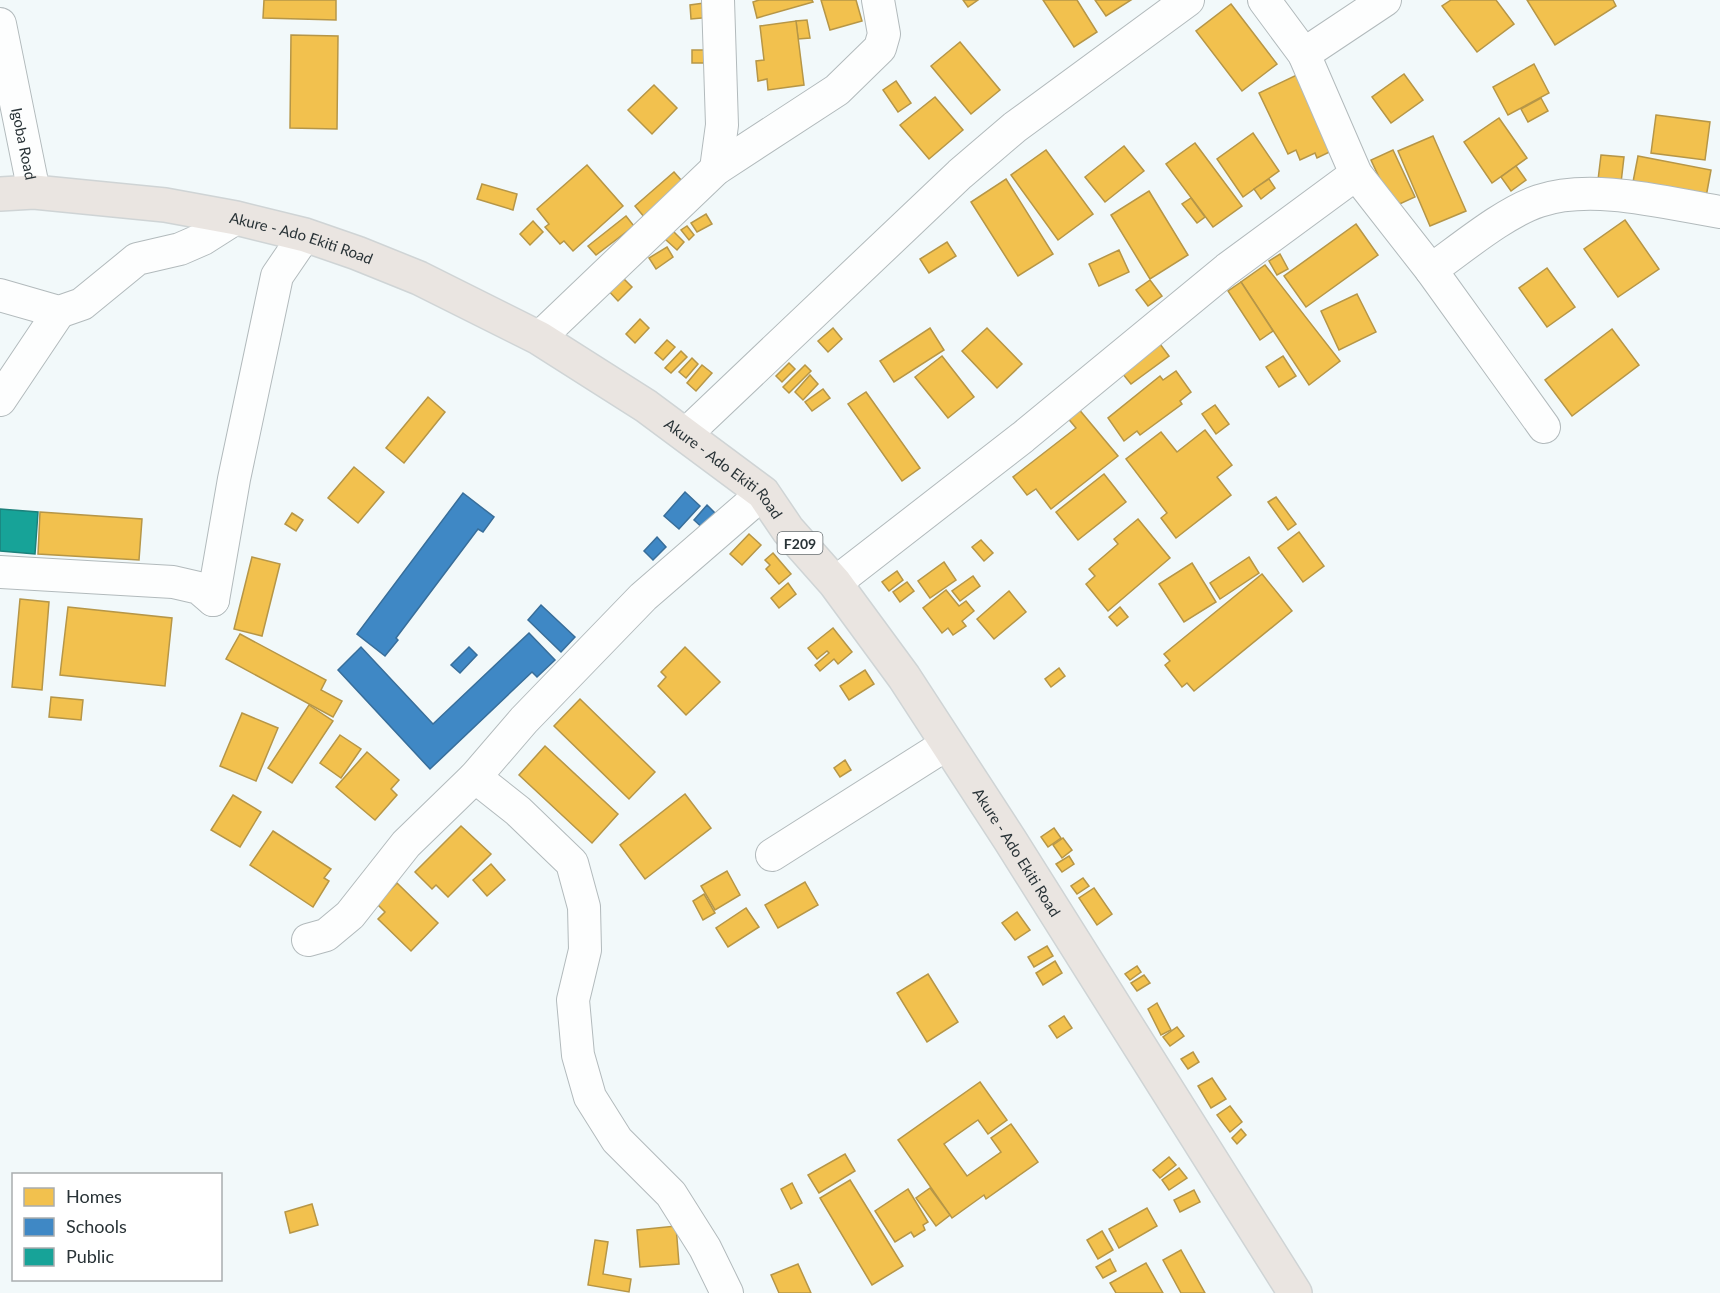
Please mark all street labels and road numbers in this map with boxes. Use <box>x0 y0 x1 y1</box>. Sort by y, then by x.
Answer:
street label: Igoba Road <box>8 106 40 181</box>
street label: Akure - Ado Ekiti Road <box>228 208 376 268</box>
street label: Akure - Ado Ekiti Road <box>661 414 787 522</box>
road number: F209 <box>778 532 822 554</box>
street label: Akure - Ado Ekiti Road <box>969 784 1065 920</box>

